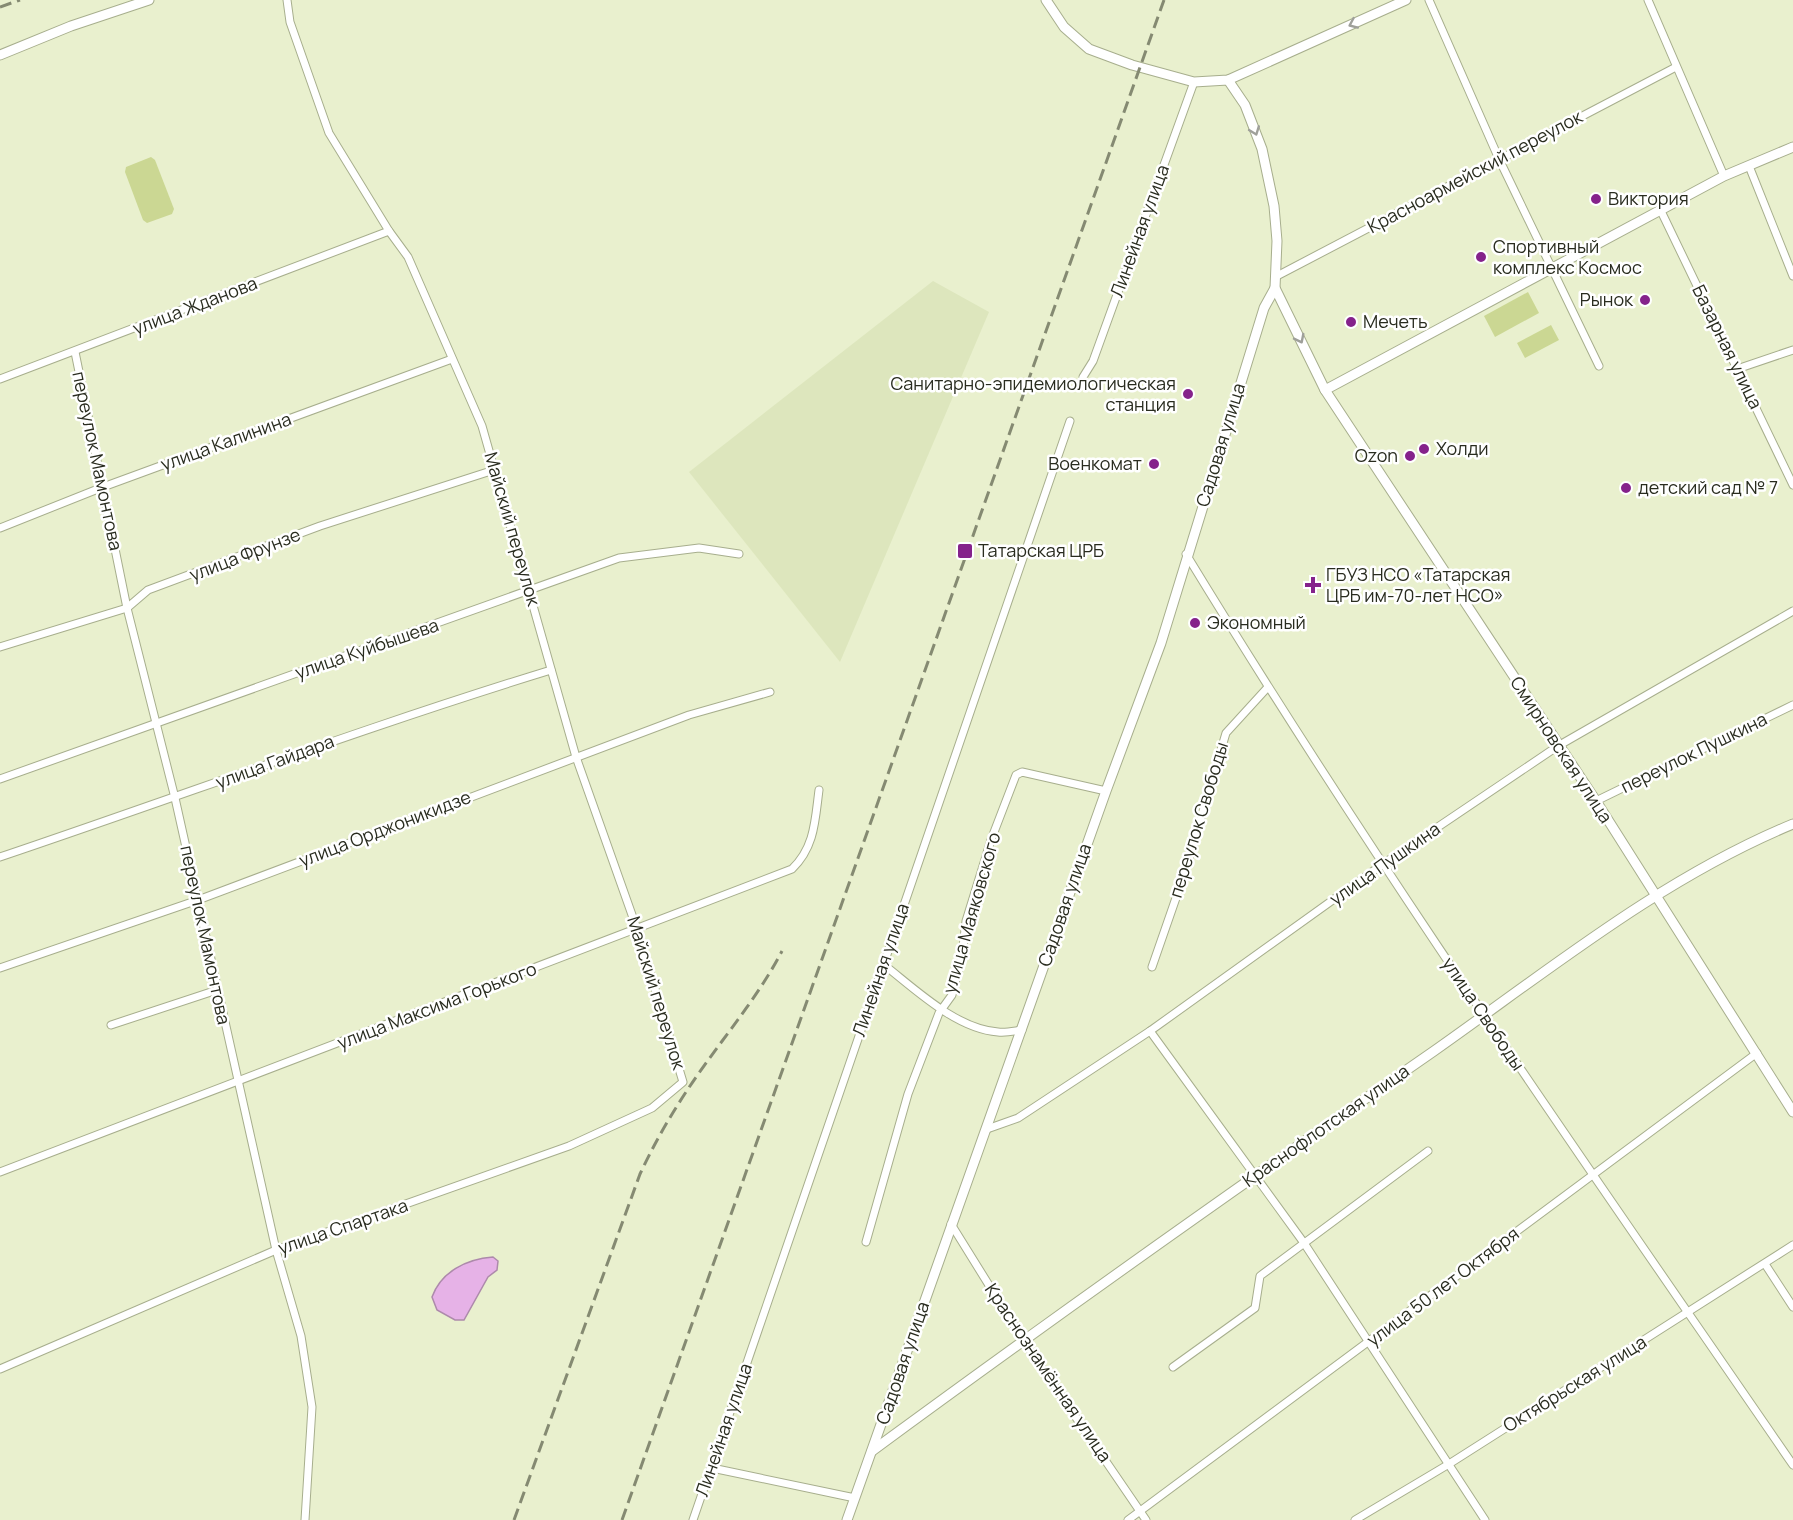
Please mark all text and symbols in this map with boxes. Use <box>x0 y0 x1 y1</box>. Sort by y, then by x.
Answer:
one-way arrow <box>1348 17 1359 29</box>
street label: Красноармейский переулок <box>1363 104 1587 238</box>
one-way arrow <box>1248 125 1260 136</box>
street label: Линейная улица <box>1104 161 1174 300</box>
place label: Виктория <box>1608 186 1689 210</box>
marker: Виктория <box>1589 192 1603 206</box>
place label: Спортивный комплекс Космос <box>1493 234 1642 279</box>
marker: Спортивный комплекс Космос <box>1474 250 1488 264</box>
street label: улица Жданова <box>129 270 260 340</box>
street label: Базарная улица <box>1687 280 1768 413</box>
place label: Рынок <box>1580 287 1634 311</box>
marker: Рынок <box>1638 293 1652 307</box>
place label: Мечеть <box>1363 309 1428 333</box>
marker: Мечеть <box>1344 315 1358 329</box>
one-way arrow <box>1292 333 1304 344</box>
street label: переулок Мамонтова <box>67 369 129 553</box>
place label: Санитарно-эпидемиологическая станция <box>890 371 1176 416</box>
street label: Садовая улица <box>1190 380 1250 510</box>
marker: Санитарно-эпидемиологическая станция <box>1181 387 1195 401</box>
street label: улица Калинина <box>157 406 294 476</box>
place label: Холди <box>1436 436 1489 460</box>
marker: Холди <box>1417 442 1431 456</box>
place label: Ozon <box>1355 443 1398 467</box>
street label: Майский переулок <box>479 449 547 610</box>
marker: Ozon <box>1403 449 1417 463</box>
place label: Военкомат <box>1048 451 1142 475</box>
marker: Военкомат <box>1147 457 1161 471</box>
place label: детский сад № 7 <box>1638 475 1778 499</box>
marker: детский сад № 7 <box>1619 481 1633 495</box>
street label: улица Фрунзе <box>186 522 304 586</box>
place label: Татарская ЦРБ <box>978 538 1104 562</box>
marker: Татарская ЦРБ <box>956 542 974 560</box>
place label: ГБУЗ НСО «Татарская ЦРБ им-70-лет НСО» <box>1326 562 1510 607</box>
marker: ГБУЗ НСО «Татарская ЦРБ им-70-лет НСО» <box>1304 576 1322 594</box>
place label: Экономный <box>1207 610 1306 634</box>
street label: улица Куйбышева <box>292 612 442 684</box>
marker: Экономный <box>1188 616 1202 630</box>
street label: Смирновская улица <box>1505 671 1618 827</box>
street label: переулок Пушкина <box>1616 706 1771 798</box>
street label: улица Гайдара <box>212 729 337 794</box>
street label: переулок Свободы <box>1163 739 1233 900</box>
street label: улица Орджоникидзе <box>295 784 474 872</box>
street label: улица Пушкина <box>1324 816 1444 910</box>
street label: улица Маяковского <box>937 829 1006 996</box>
street label: Садовая улица <box>1032 840 1096 969</box>
street label: переулок Мамонтова <box>175 843 237 1027</box>
street label: Линейная улица <box>846 900 914 1039</box>
street label: Майский переулок <box>622 913 692 1073</box>
street label: улица Свободы <box>1437 952 1531 1075</box>
street label: улица Максима Горького <box>333 956 540 1054</box>
street label: Краснофлотская улица <box>1237 1058 1414 1192</box>
street label: улица Спартака <box>275 1193 411 1260</box>
street label: улица 50 лет Октября <box>1361 1221 1523 1351</box>
street label: Краснознамённая улица <box>980 1278 1118 1467</box>
street label: Садовая улица <box>870 1298 934 1427</box>
street label: Октябрьская улица <box>1498 1329 1651 1437</box>
street label: Линейная улица <box>689 1360 757 1499</box>

